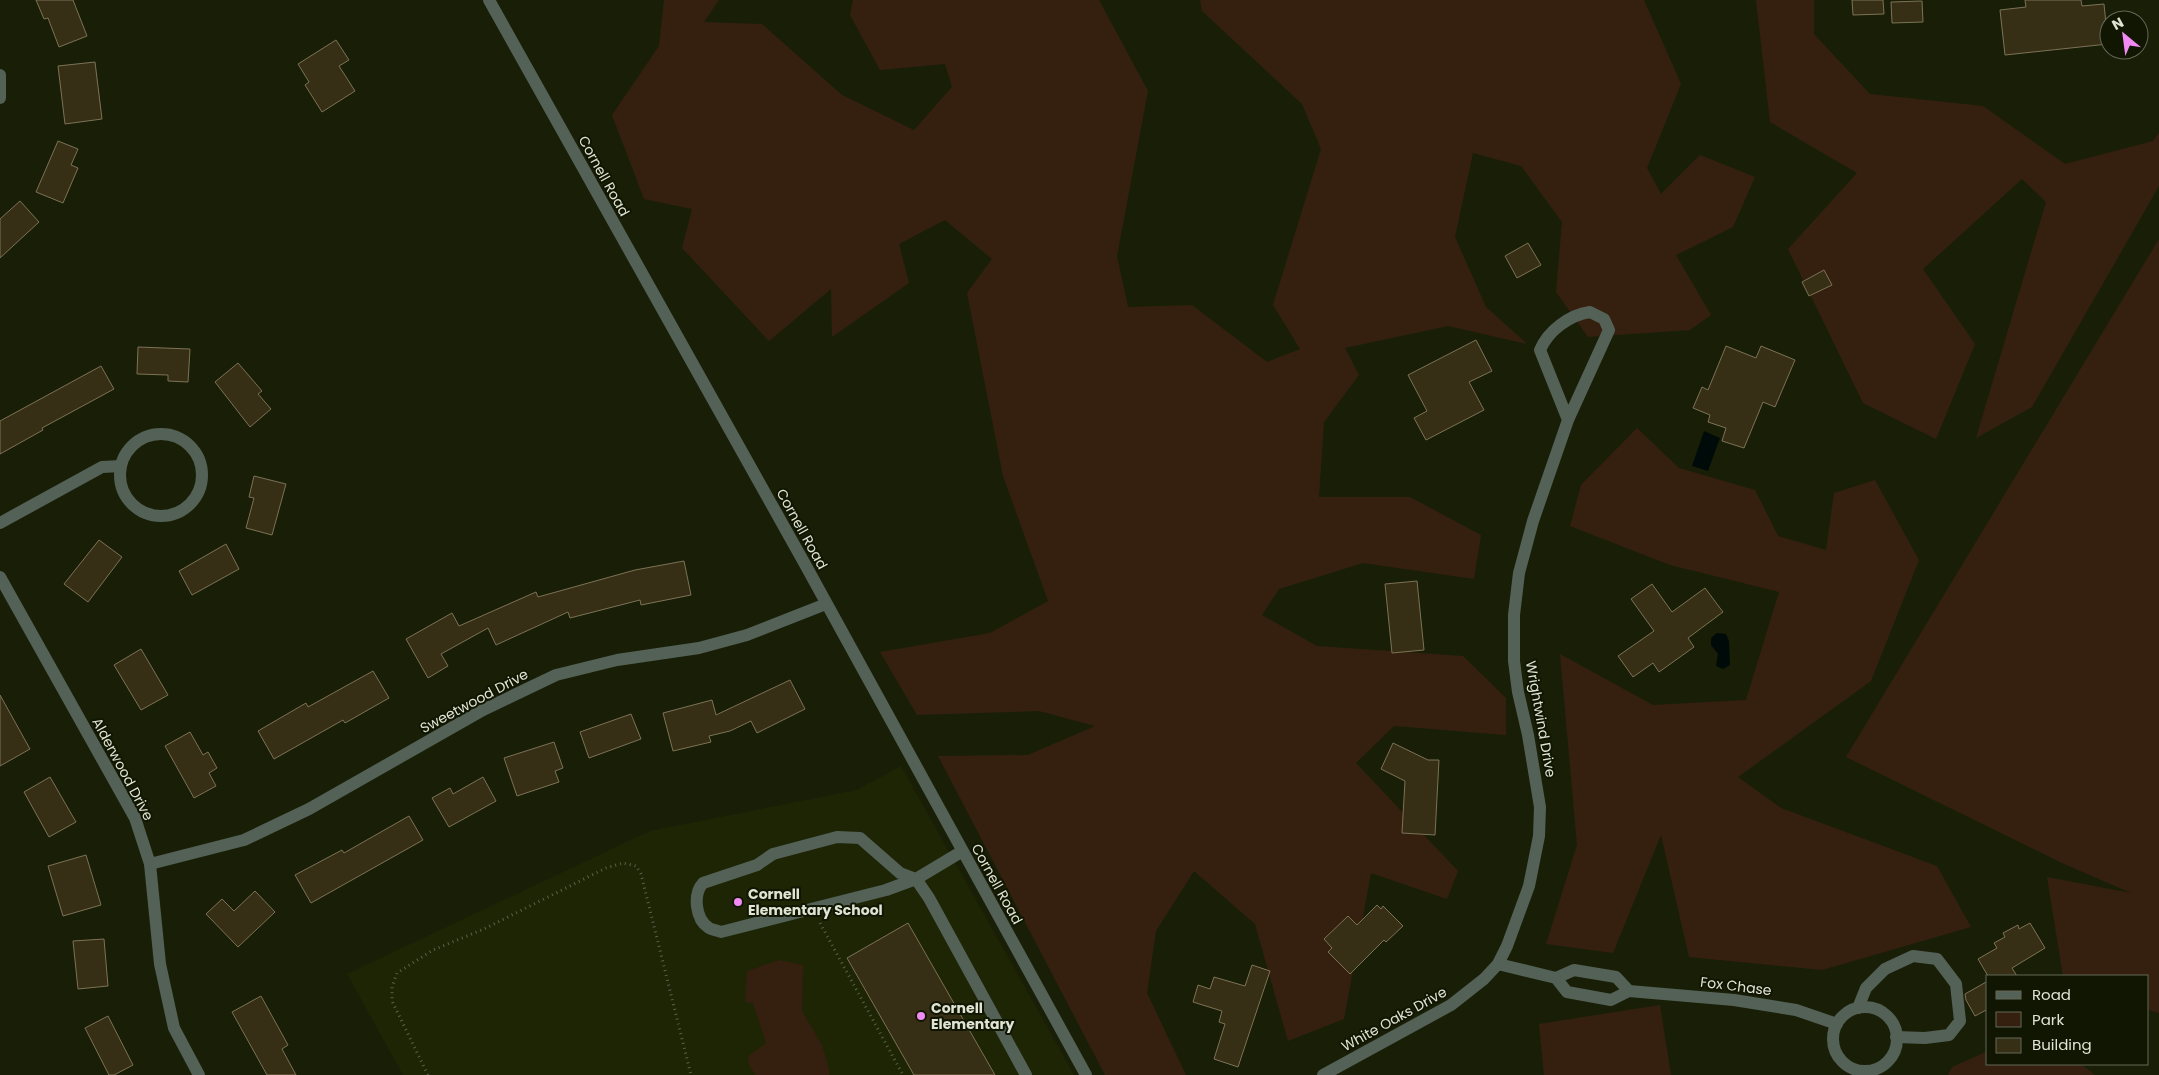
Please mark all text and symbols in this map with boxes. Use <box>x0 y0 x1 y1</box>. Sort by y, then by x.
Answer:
north arrow <box>2099 10 2149 60</box>
text: N <box>2108 12 2127 35</box>
street label: Cornell Road <box>574 132 634 220</box>
street label: Cornell Road <box>772 485 832 573</box>
street label: Wrightwind Drive <box>1521 659 1561 779</box>
street label: Sweetwood Drive <box>416 664 532 738</box>
street label: Alderwood Drive <box>87 714 159 824</box>
street label: Cornell Road <box>967 840 1027 928</box>
place label: Cornell Elementary School <box>748 884 883 920</box>
marker: Cornell Elementary School <box>732 896 744 908</box>
street label: Fox Chase <box>1699 972 1773 1000</box>
legend <box>1986 975 2149 1065</box>
street label: White Oaks Drive <box>1338 982 1450 1056</box>
text: Road <box>2032 984 2071 1005</box>
place label: Cornell Elementary <box>931 998 1014 1034</box>
text: Park <box>2032 1009 2064 1030</box>
marker: Cornell Elementary <box>915 1010 927 1022</box>
text: Building <box>2032 1034 2092 1055</box>

